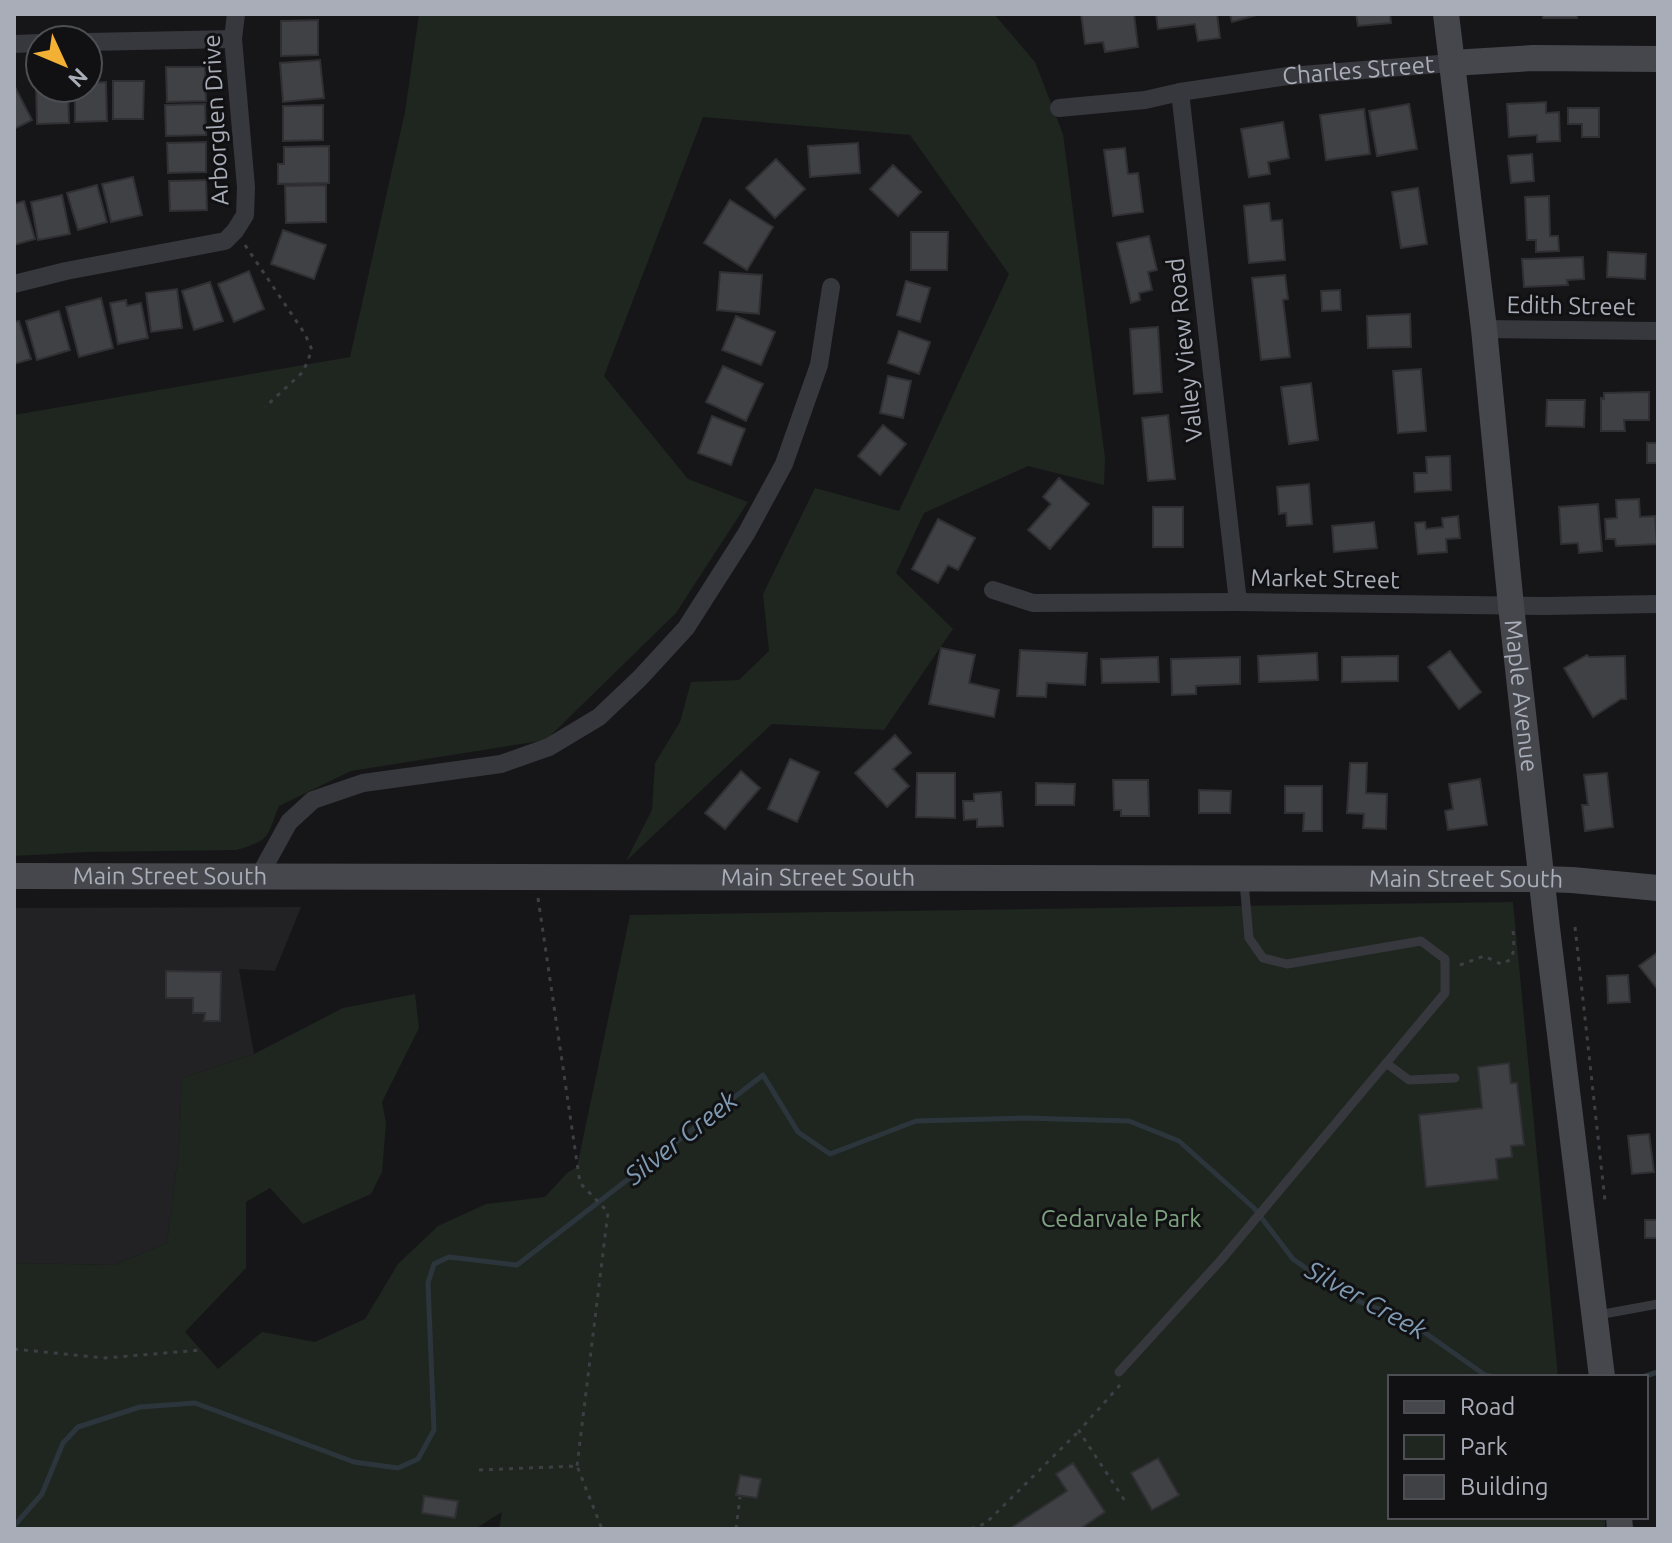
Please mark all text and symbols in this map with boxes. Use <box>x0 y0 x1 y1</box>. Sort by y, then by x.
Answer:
north arrow <box>24 24 104 104</box>
street label: Arborglen Drive <box>198 34 233 206</box>
street label: Charles Street <box>1281 50 1436 89</box>
text: N <box>64 64 93 93</box>
street label: Valley View Road <box>1161 257 1208 443</box>
street label: Edith Street <box>1506 291 1636 320</box>
street label: Market Street <box>1250 564 1400 593</box>
street label: Maple Avenue <box>1500 618 1543 773</box>
street label: Main Street South <box>73 862 267 889</box>
street label: Main Street South <box>721 863 915 891</box>
street label: Main Street South <box>1369 865 1564 893</box>
water label: Silver Creek <box>618 1085 743 1191</box>
park label: Cedarvale Park <box>1041 1205 1201 1232</box>
water label: Silver Creek <box>1300 1254 1432 1345</box>
legend <box>1388 1375 1648 1519</box>
text: Road <box>1460 1393 1515 1420</box>
text: Park <box>1460 1433 1508 1460</box>
text: Building <box>1460 1473 1548 1500</box>

